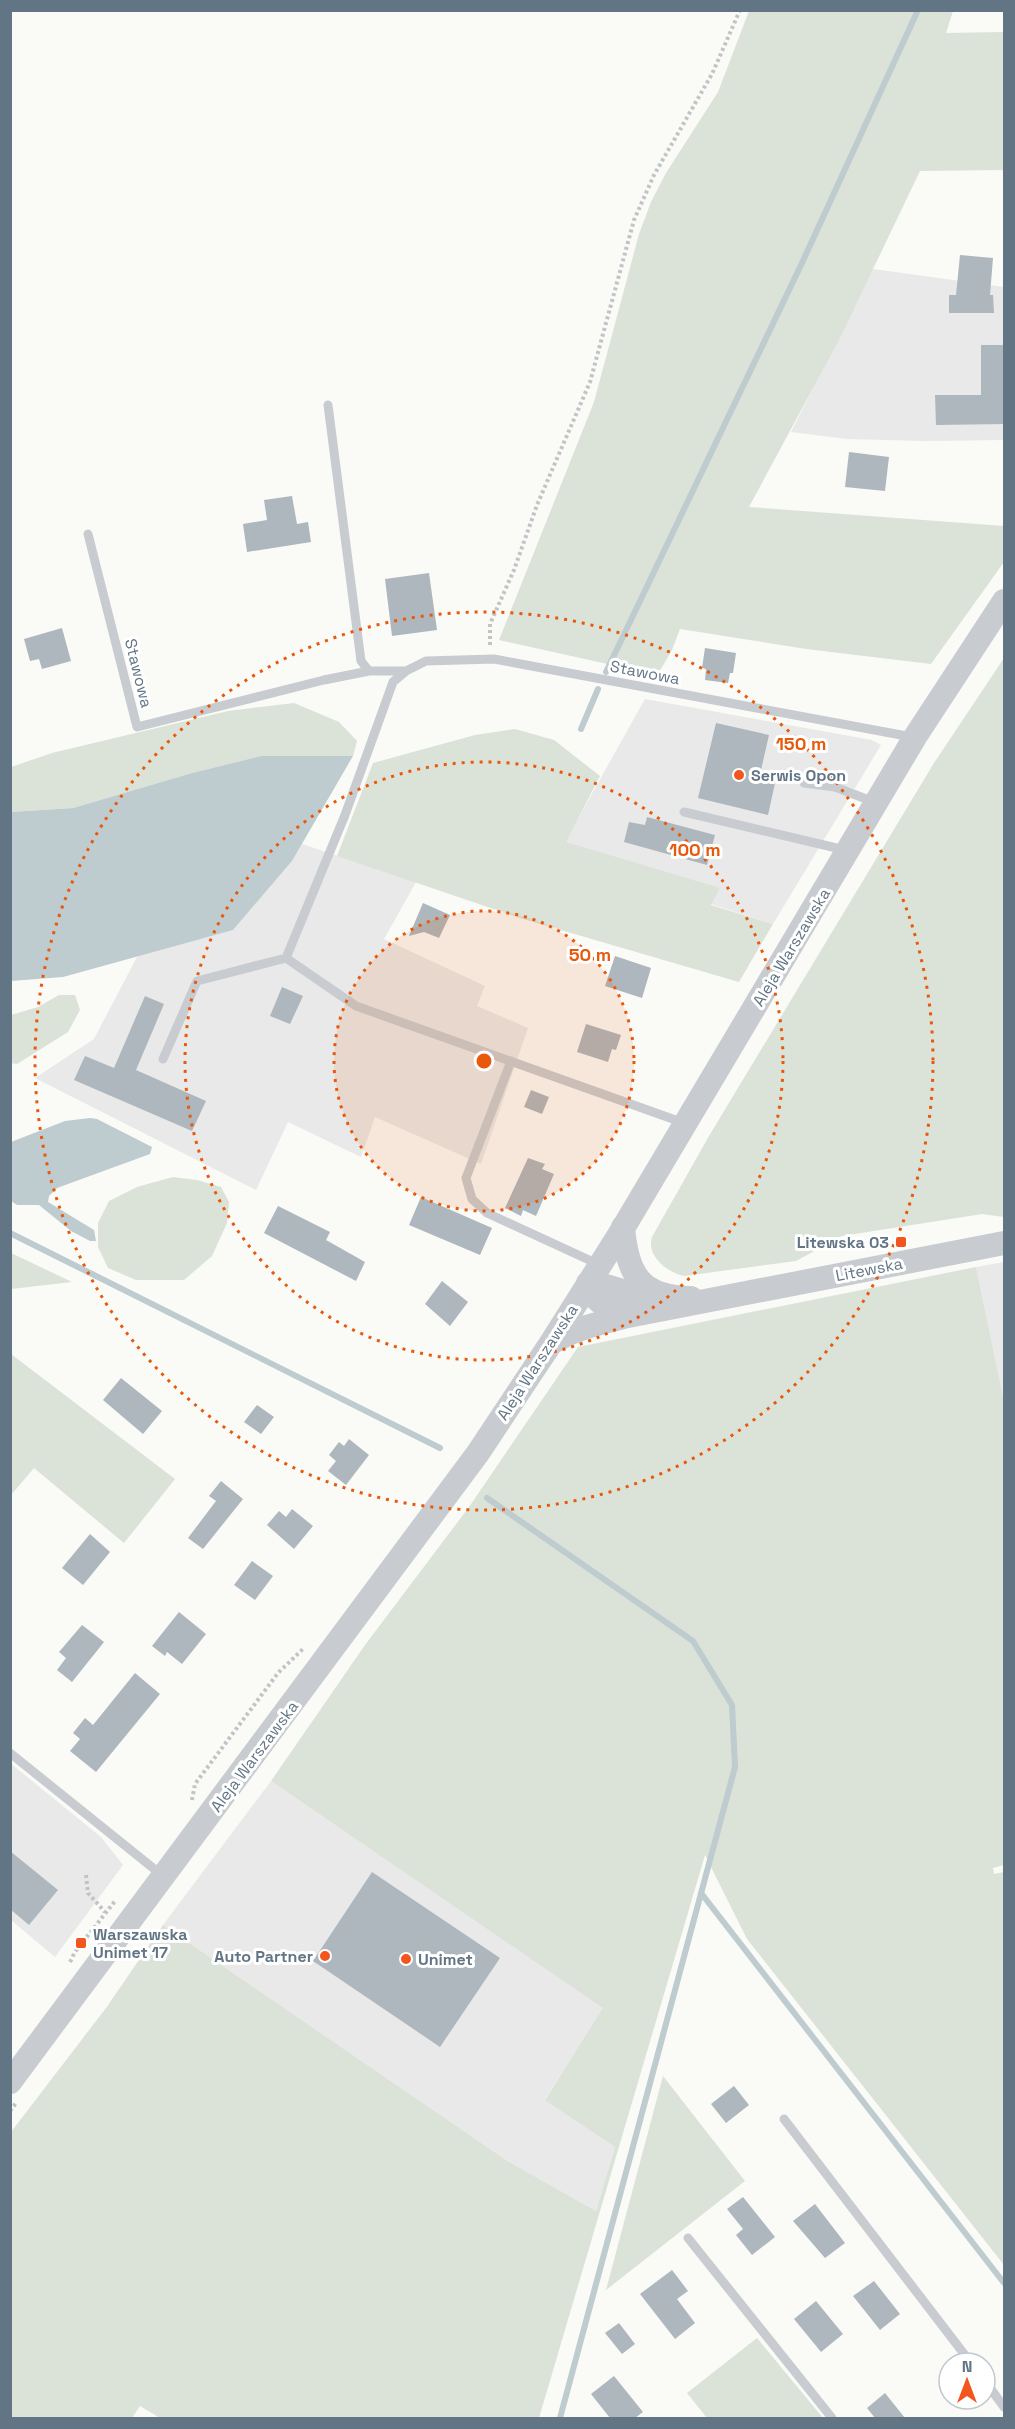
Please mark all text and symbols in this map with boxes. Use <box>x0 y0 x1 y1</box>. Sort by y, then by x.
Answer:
street label: Stawowa <box>120 636 157 710</box>
street label: Stawowa <box>608 655 681 690</box>
text: 150 m <box>776 732 826 755</box>
place label: Serwis Opon <box>751 765 846 786</box>
marker: Serwis Opon <box>732 768 746 782</box>
text: 100 m <box>669 838 721 861</box>
street label: Aleja Warszawska <box>748 884 835 1010</box>
text: 50 m <box>569 943 611 966</box>
centre of rings <box>474 1051 494 1071</box>
place label: Litewska 03 <box>797 1232 889 1253</box>
marker: Litewska 03 <box>894 1235 908 1249</box>
street label: Litewska <box>834 1253 904 1286</box>
street label: Aleja Warszawska <box>492 1300 583 1424</box>
street label: Aleja Warszawska <box>206 1696 303 1816</box>
place label: Warszawska Unimet 17 <box>93 1924 188 1963</box>
marker: Warszawska Unimet 17 <box>74 1936 88 1950</box>
place label: Auto Partner <box>214 1946 313 1967</box>
marker: Auto Partner <box>318 1949 332 1963</box>
place label: Unimet <box>418 1949 473 1970</box>
marker: Unimet <box>399 1952 413 1966</box>
north arrow <box>937 2351 997 2411</box>
text: N <box>962 2356 972 2377</box>

